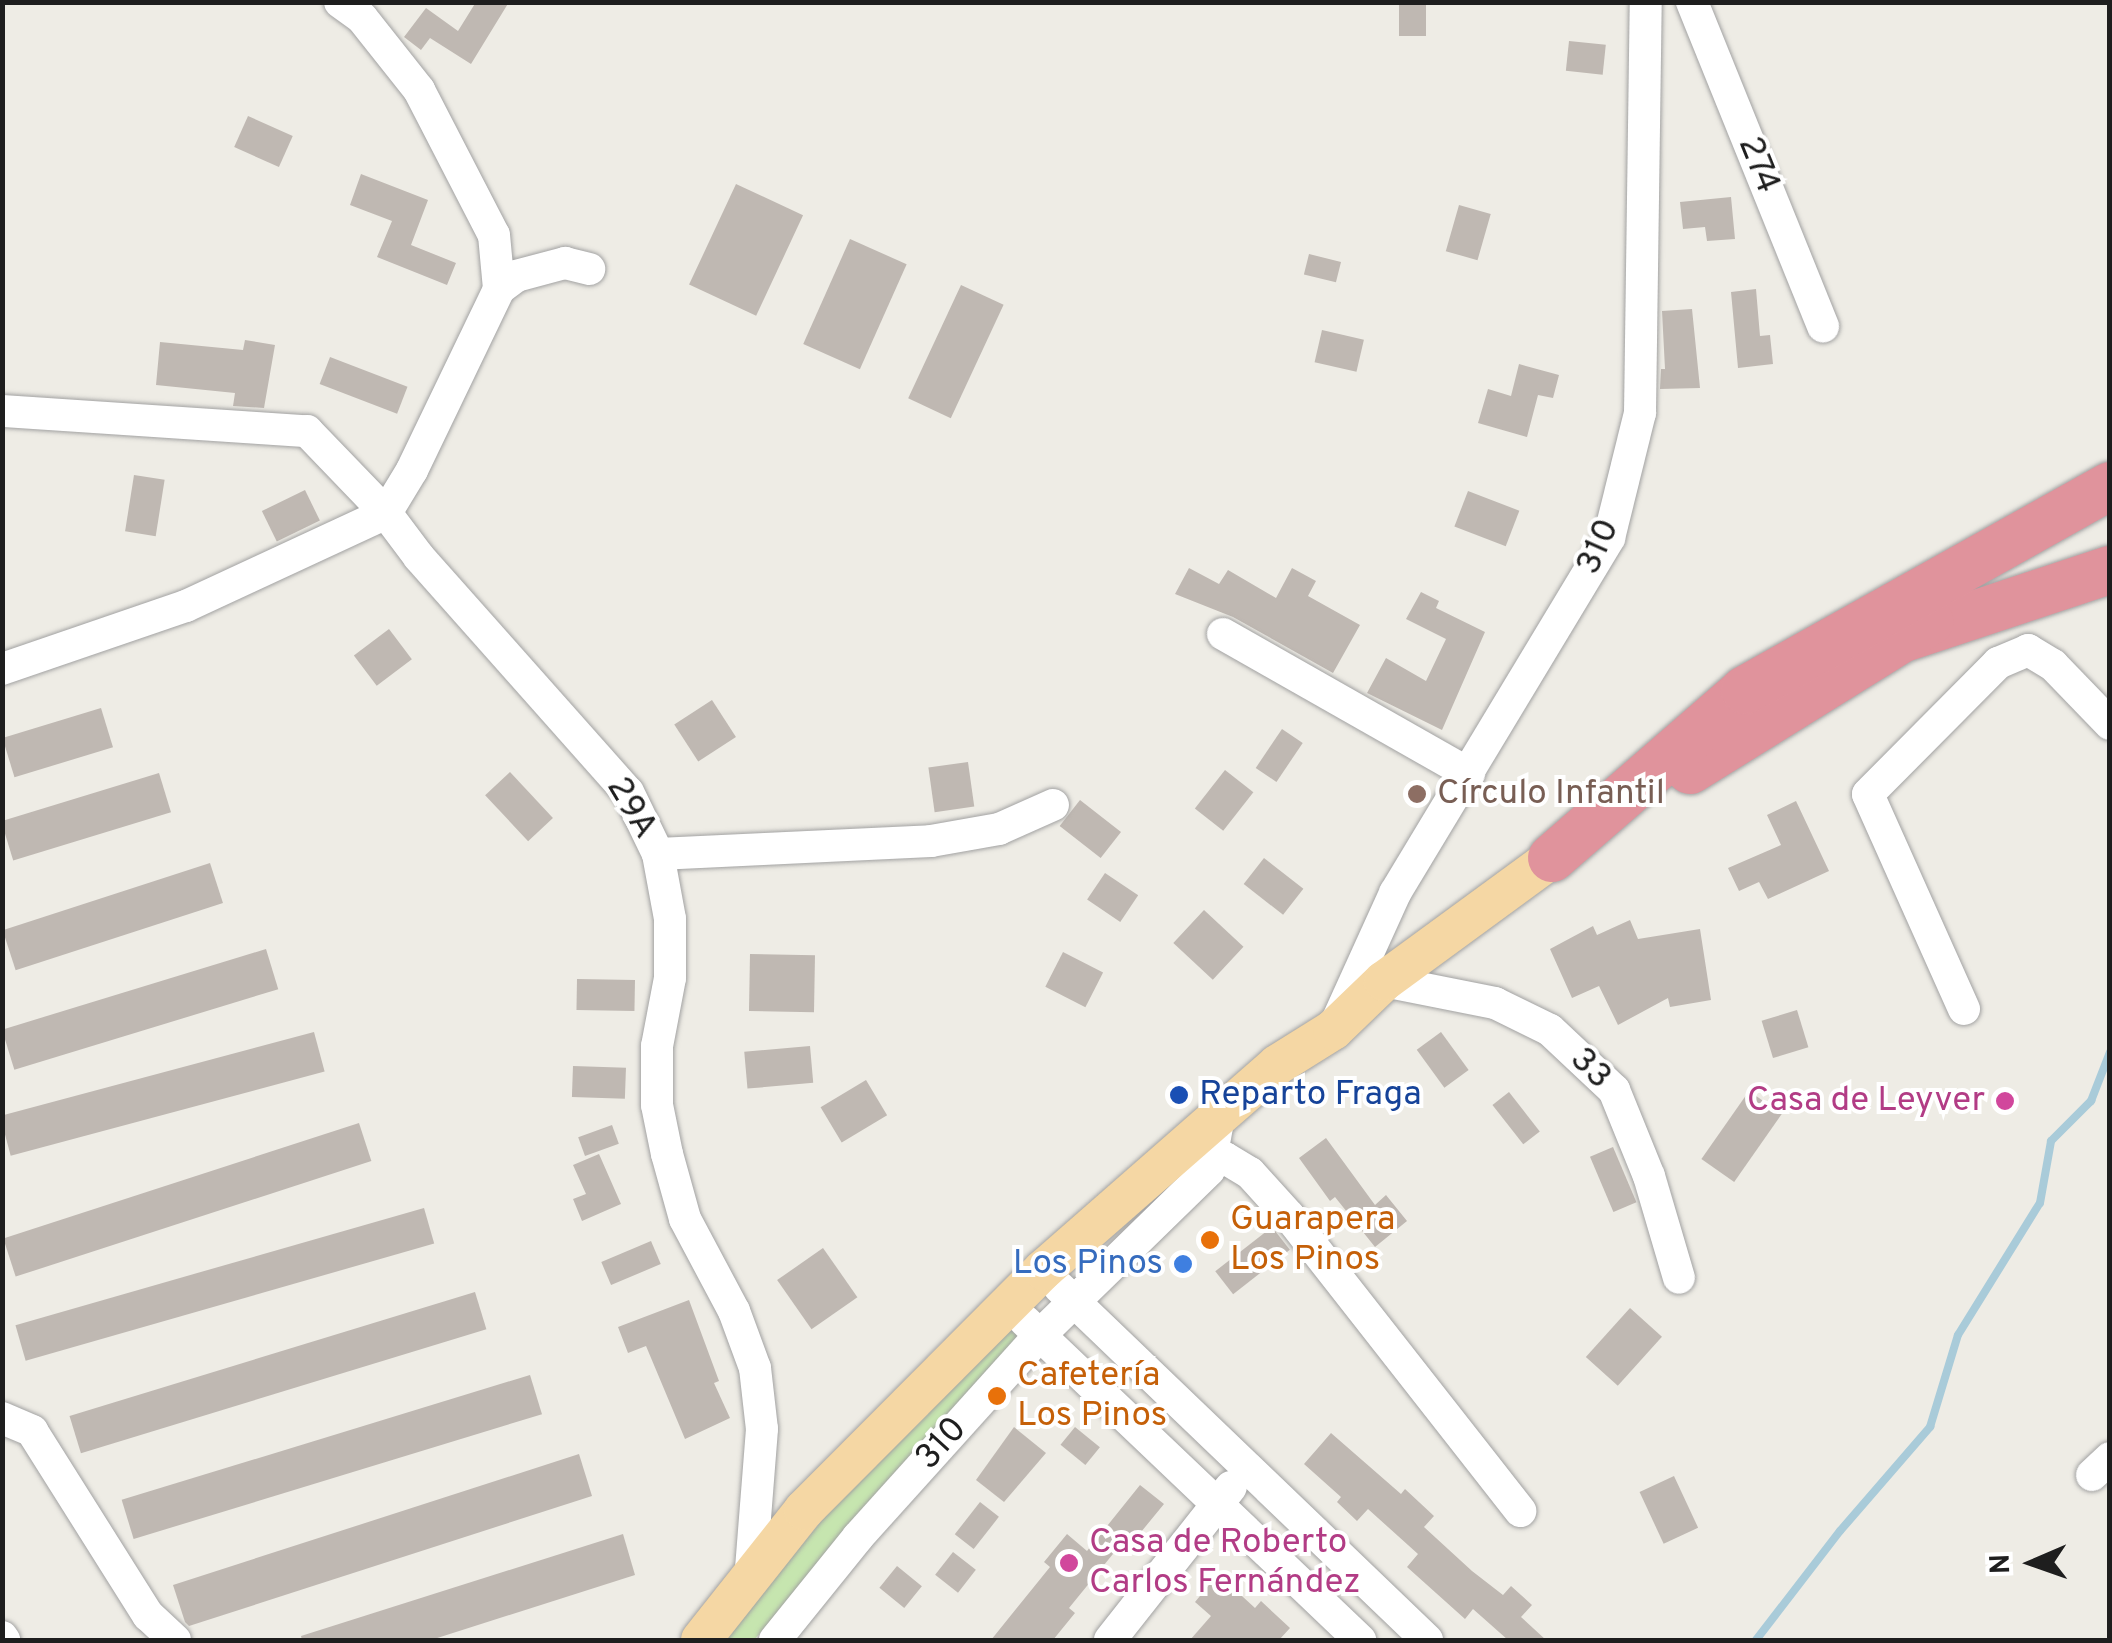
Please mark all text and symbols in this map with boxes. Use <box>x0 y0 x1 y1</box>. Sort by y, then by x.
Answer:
street label: 274 <box>1728 130 1788 200</box>
street label: 310 <box>1568 513 1630 581</box>
street label: 29A <box>596 769 666 847</box>
place label: Círculo Infantil <box>1437 773 1665 815</box>
marker: Círculo Infantil <box>1406 783 1428 805</box>
street label: 33 <box>1560 1039 1620 1099</box>
place label: Reparto Fraga <box>1199 1074 1422 1116</box>
place label: Casa de Leyver <box>1747 1080 1985 1122</box>
marker: Reparto Fraga <box>1168 1084 1190 1106</box>
marker: Casa de Leyver <box>1994 1090 2016 1112</box>
place label: Guarapera Los Pinos <box>1230 1199 1396 1281</box>
marker: Guarapera Los Pinos <box>1199 1229 1221 1251</box>
place label: Los Pinos <box>1013 1243 1163 1285</box>
marker: Los Pinos <box>1172 1253 1194 1275</box>
place label: Cafetería Los Pinos <box>1017 1355 1167 1437</box>
marker: Cafetería Los Pinos <box>986 1385 1008 1407</box>
street label: 310 <box>907 1409 977 1479</box>
north arrow <box>1982 1513 2082 1613</box>
place label: Casa de Roberto Carlos Fernández <box>1089 1522 1361 1604</box>
marker: Casa de Roberto Carlos Fernández <box>1058 1552 1080 1574</box>
text: N <box>1984 1553 2020 1575</box>

